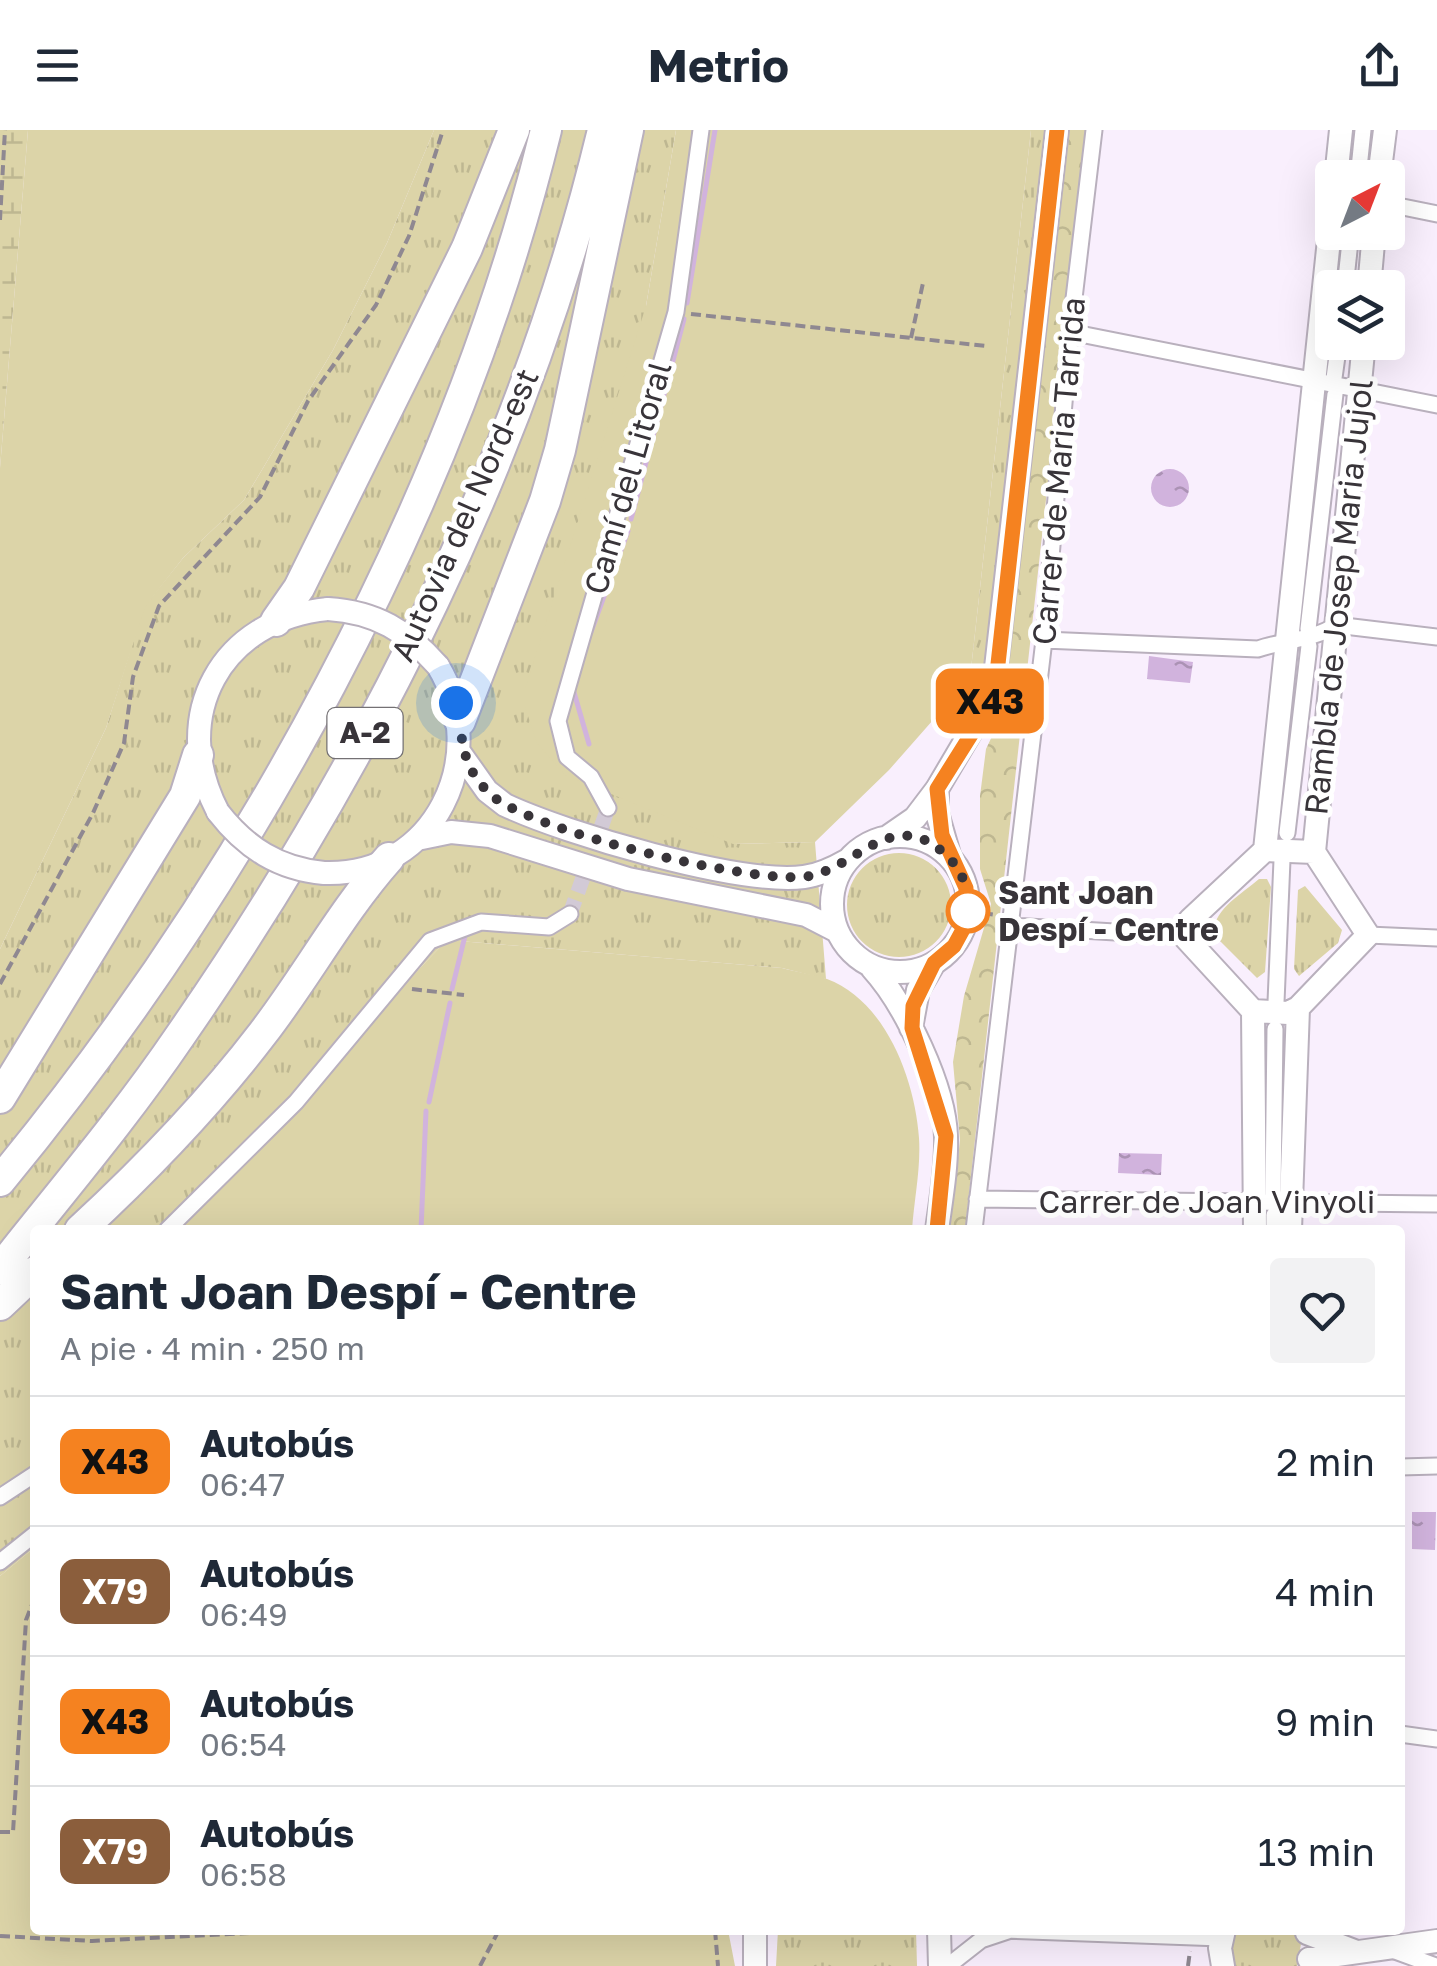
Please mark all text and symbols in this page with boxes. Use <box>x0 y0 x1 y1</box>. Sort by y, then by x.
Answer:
icon: menu <box>30 38 85 93</box>
text: Metrio <box>648 38 789 92</box>
icon: share <box>1352 38 1407 93</box>
north arrow <box>1315 160 1405 250</box>
map controls <box>1315 160 1405 360</box>
button: layers <box>1315 270 1405 360</box>
street label: Carrer de Maria Tarrida <box>1024 295 1092 646</box>
street label: Camí del Litoral <box>576 357 678 599</box>
street label: Autovia del Nord-est <box>382 362 546 667</box>
street label: Rambla de Josep Maria Jujol <box>1296 377 1380 817</box>
line badge: X43 <box>932 668 1048 734</box>
your location <box>431 678 481 728</box>
text: X43 <box>956 680 1024 722</box>
road number: A-2 <box>328 708 402 758</box>
place label: Sant Joan Despí - Centre <box>998 873 1219 948</box>
marker: Sant Joan Despí - Centre <box>947 890 989 932</box>
street label: Carrer de Joan Vinyoli <box>1039 1182 1375 1220</box>
button: heart <box>1270 1258 1375 1363</box>
text: Sant Joan Despí - Centre <box>60 1262 637 1320</box>
text: A pie · 4 min · 250 m <box>60 1329 365 1367</box>
text: Autobús <box>200 1420 354 1465</box>
text: 2 min <box>1276 1439 1375 1484</box>
text: X43 <box>81 1440 149 1482</box>
text: 06:47 <box>200 1465 285 1503</box>
text: Autobús <box>200 1550 354 1595</box>
text: 4 min <box>1275 1569 1375 1614</box>
text: X79 <box>82 1570 148 1612</box>
text: 06:49 <box>200 1595 288 1633</box>
text: Autobús <box>200 1680 354 1725</box>
text: 9 min <box>1275 1699 1375 1744</box>
text: X43 <box>81 1700 149 1742</box>
text: 06:54 <box>200 1725 287 1763</box>
text: Autobús <box>200 1810 354 1855</box>
text: 13 min <box>1258 1829 1375 1874</box>
text: X79 <box>82 1830 148 1872</box>
text: 06:58 <box>200 1855 287 1893</box>

